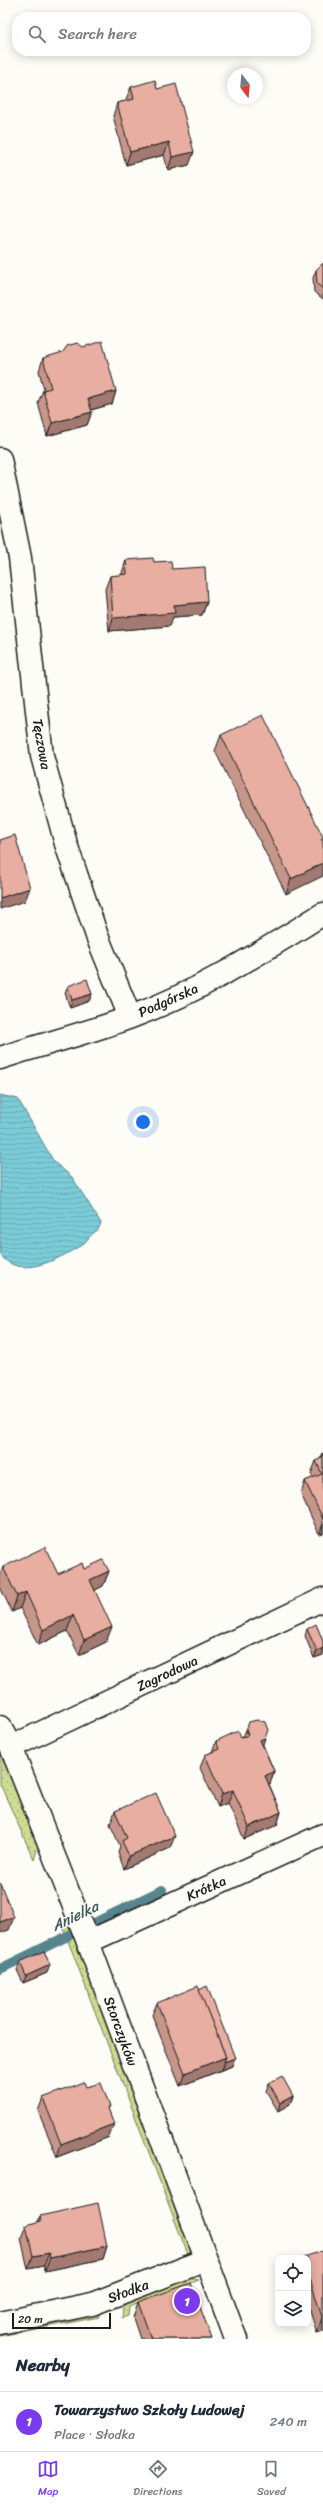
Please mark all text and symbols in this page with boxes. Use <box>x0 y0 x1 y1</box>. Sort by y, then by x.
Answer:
search box <box>12 12 311 56</box>
text: Search here <box>58 21 137 47</box>
icon: search <box>26 23 48 45</box>
north arrow <box>227 68 263 104</box>
street label: Tęczowa <box>25 717 58 772</box>
street label: Podgórska <box>134 976 202 1025</box>
your location <box>133 1112 153 1132</box>
street label: Zagrodowa <box>132 1648 202 1699</box>
street label: Krótka <box>182 1869 230 1908</box>
water label: Anielka <box>46 1893 104 1939</box>
street label: Storczyków <box>96 1993 145 2070</box>
map controls <box>275 2255 311 2327</box>
button: locate <box>275 2255 311 2291</box>
street label: Słodka <box>104 2272 153 2310</box>
pin: 1 <box>174 2286 200 2316</box>
button: layers <box>275 2291 311 2327</box>
text: 20 m <box>18 2310 43 2329</box>
scale bar <box>12 2311 111 2330</box>
text: Nearby <box>16 2350 70 2380</box>
text: Towarzystwo Szkoły Ludowej <box>54 2397 245 2423</box>
text: 1 <box>26 2410 32 2433</box>
text: 240 m <box>270 2410 307 2433</box>
text: Place · Słodka <box>54 2423 135 2446</box>
tab: Map <box>37 2458 59 2501</box>
tab: Directions <box>133 2458 183 2501</box>
tab: Saved <box>257 2458 286 2501</box>

